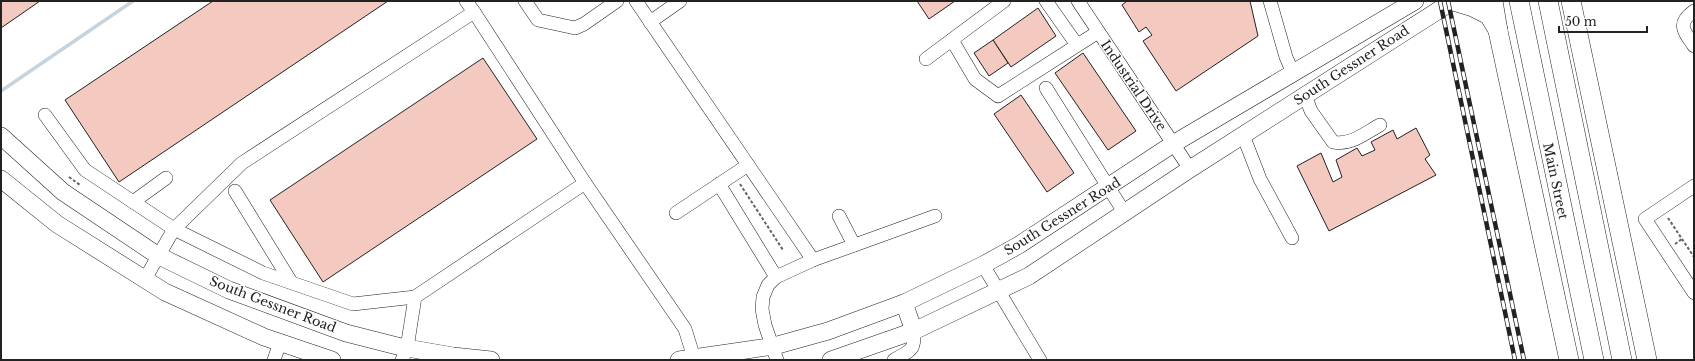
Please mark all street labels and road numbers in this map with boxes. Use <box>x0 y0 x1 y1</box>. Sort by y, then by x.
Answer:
street label: South Gessner Road <box>1290 22 1412 109</box>
street label: Industrial Drive <box>1097 37 1170 134</box>
street label: Main Street <box>1539 141 1572 221</box>
street label: South Gessner Road <box>1001 174 1124 259</box>
street label: South Gessner Road <box>207 272 339 337</box>

